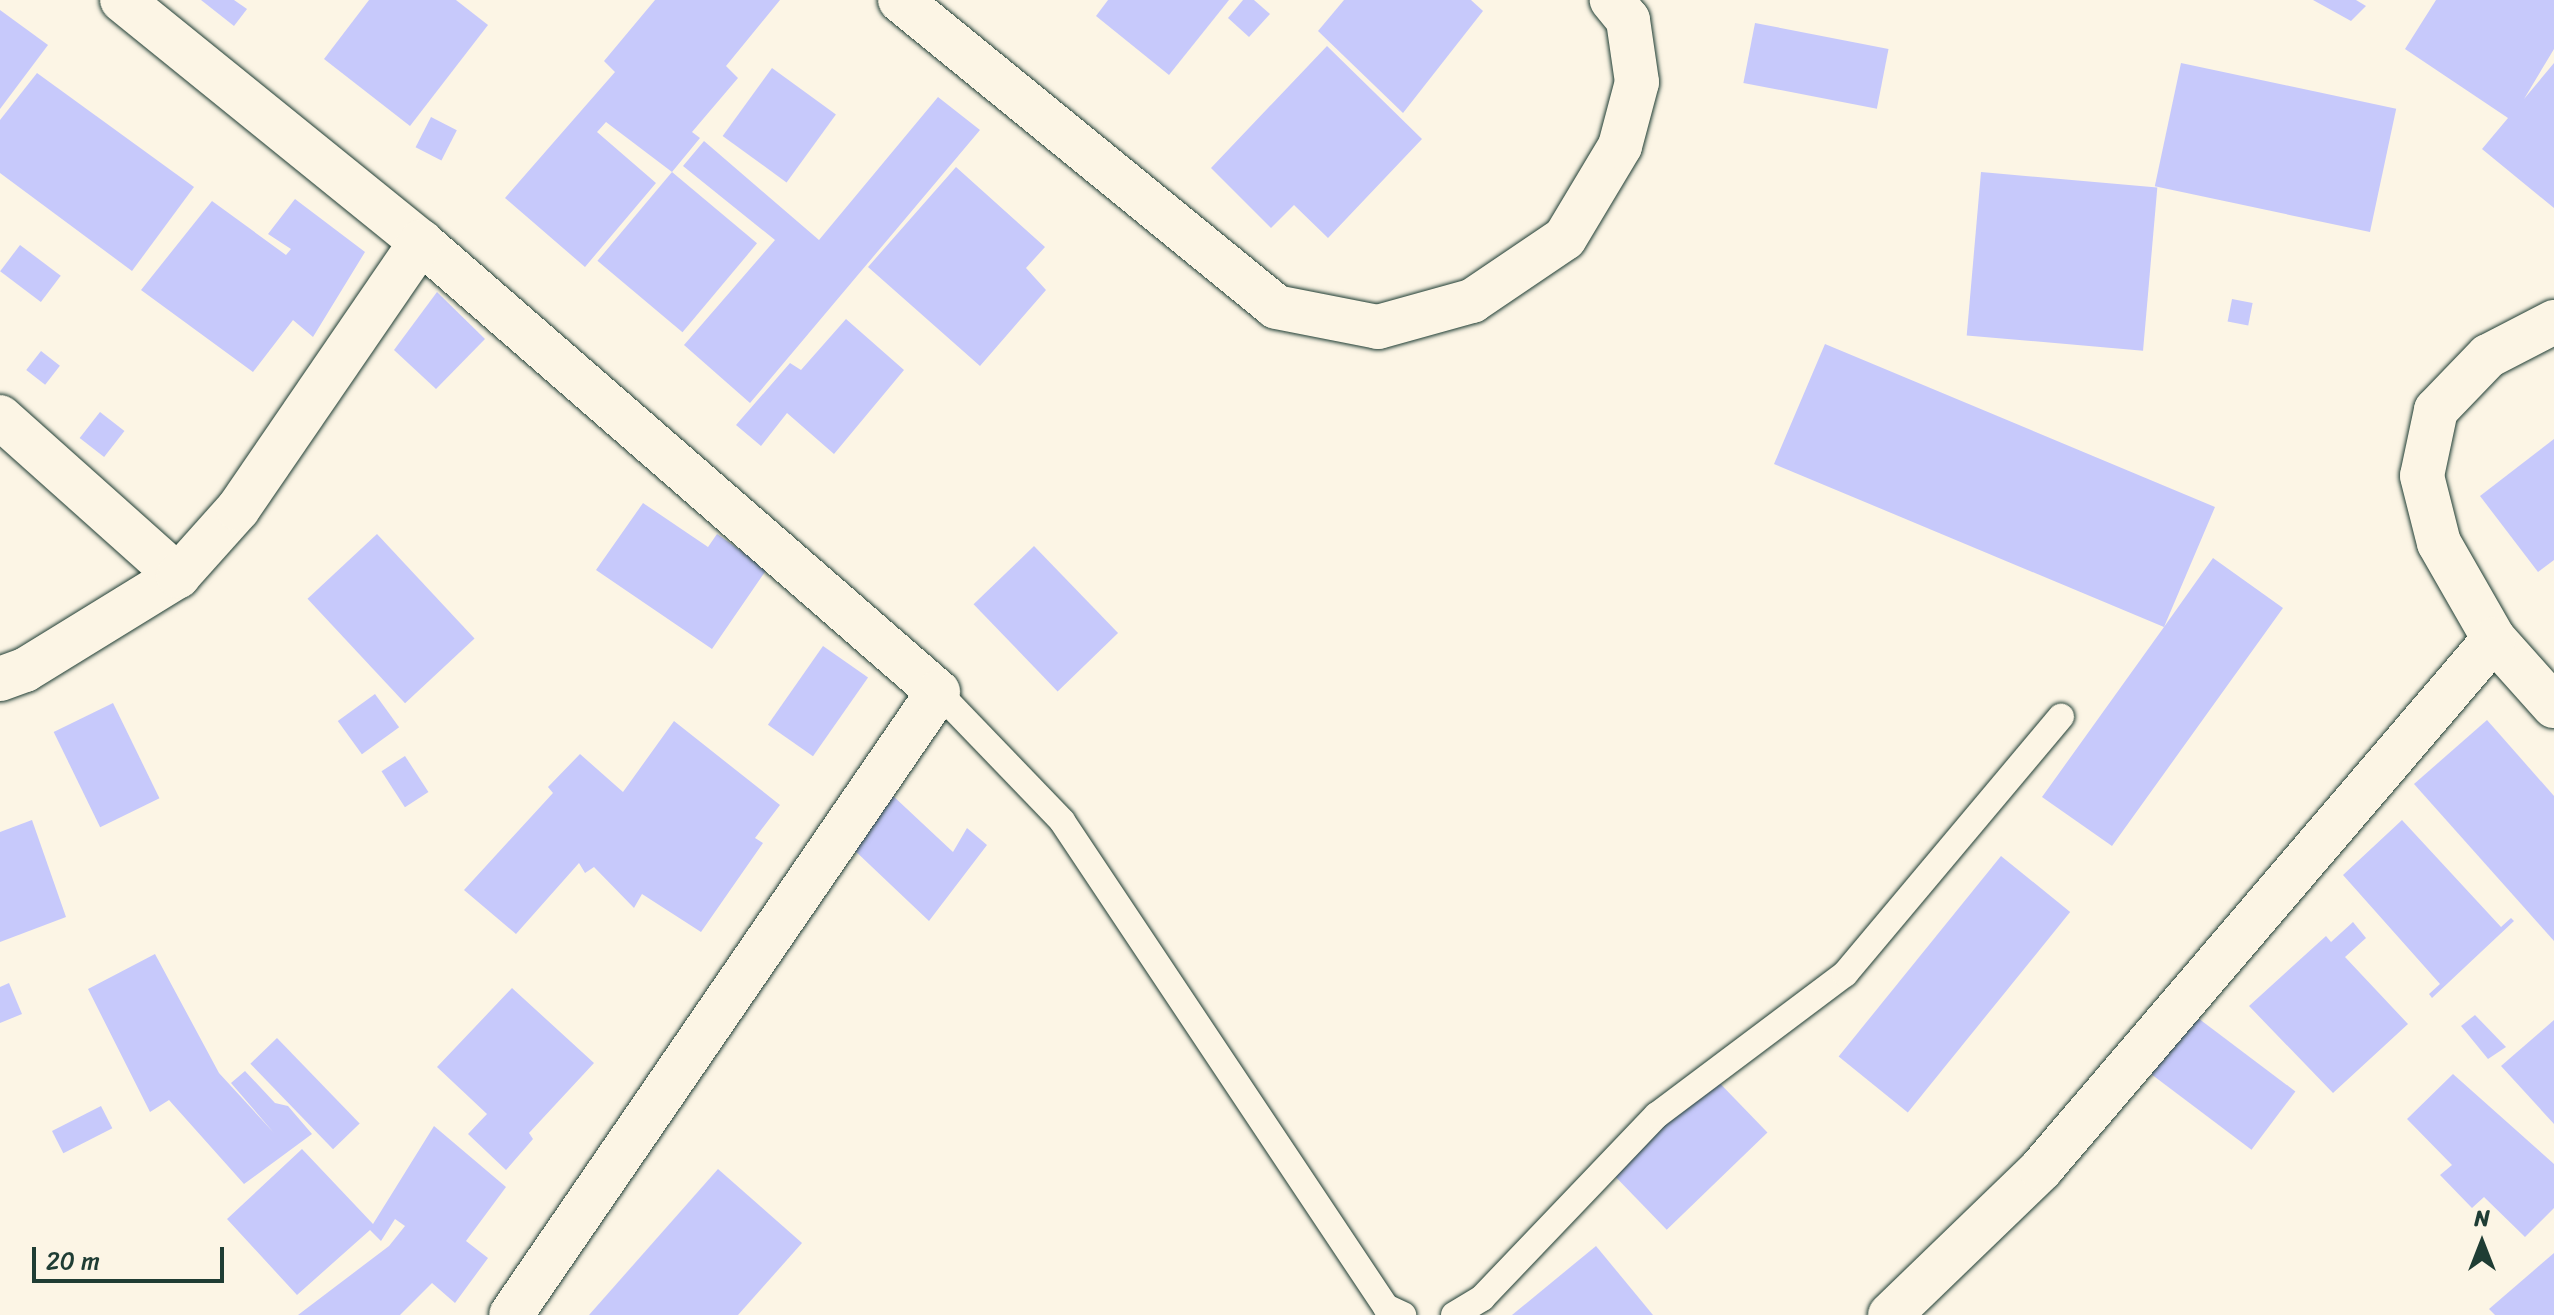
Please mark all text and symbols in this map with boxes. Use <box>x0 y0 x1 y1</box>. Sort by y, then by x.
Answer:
text: N <box>2474 1199 2490 1238</box>
north arrow <box>2442 1203 2522 1283</box>
scale bar <box>36 1231 228 1281</box>
text: 20 m <box>46 1240 100 1282</box>

